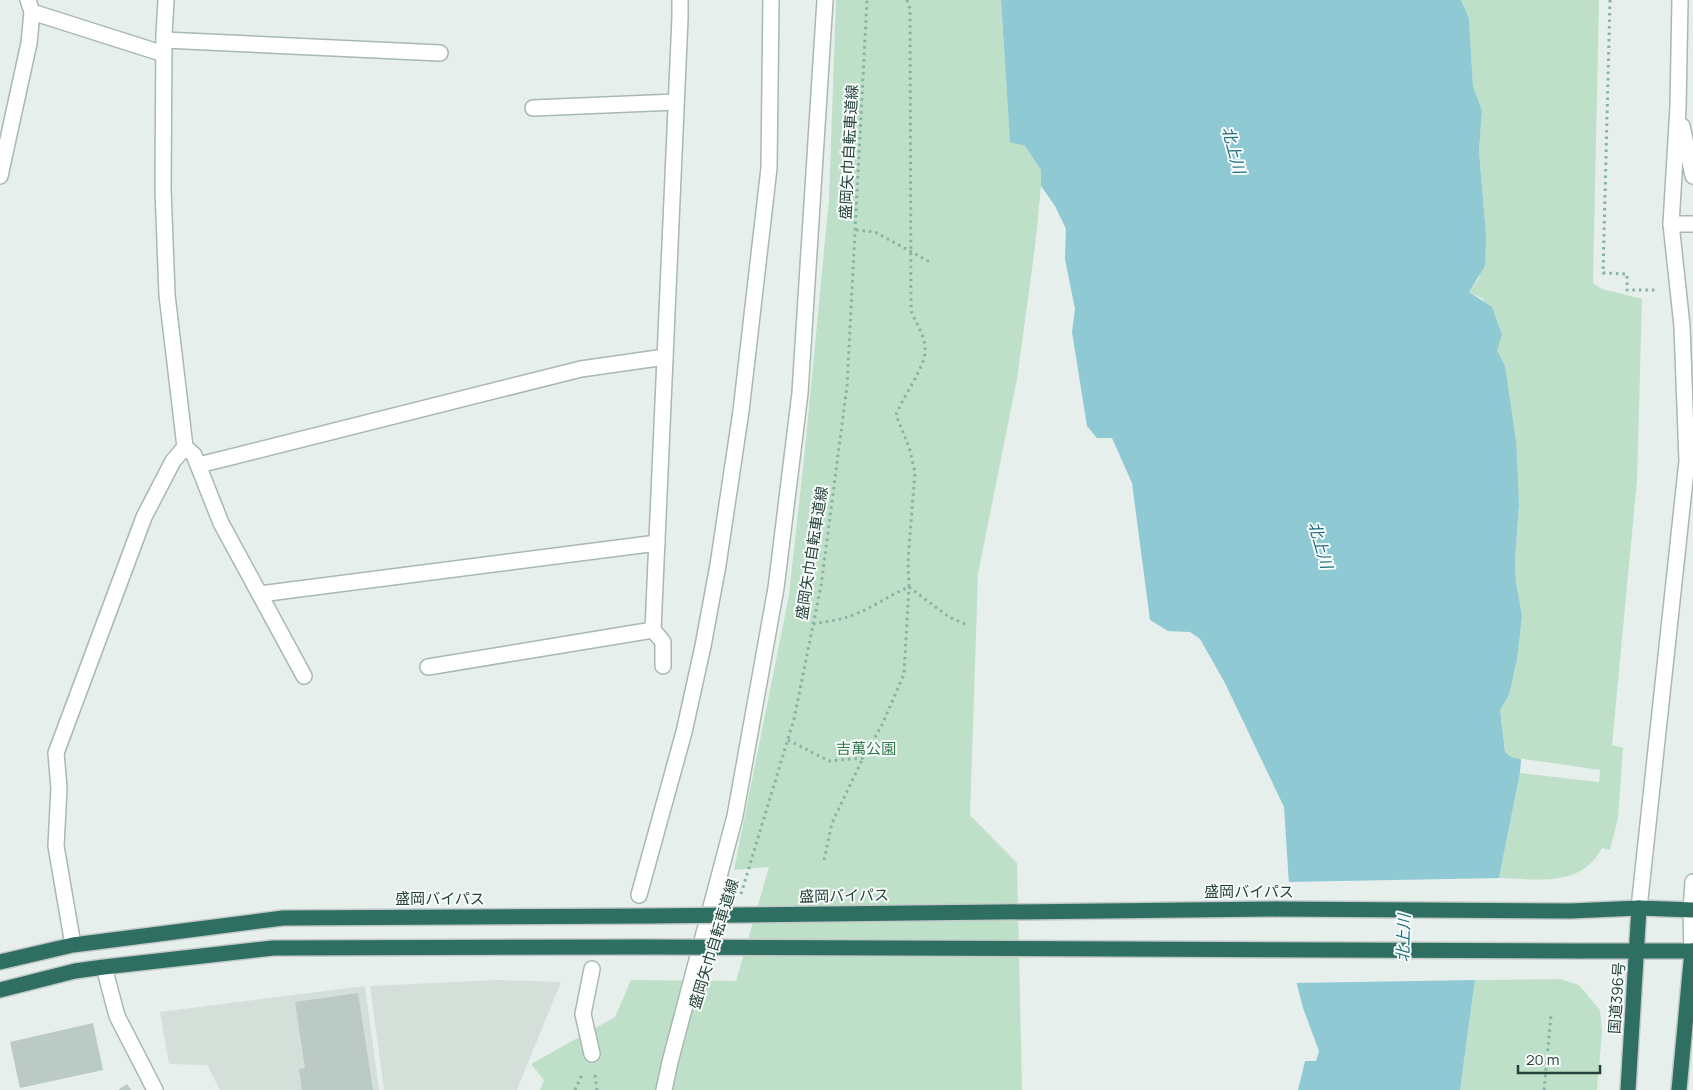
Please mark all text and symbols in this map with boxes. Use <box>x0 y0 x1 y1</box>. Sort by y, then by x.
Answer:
street label: 盛岡矢巾自転車道線 <box>834 84 863 220</box>
water label: 北上川 <box>1217 124 1251 178</box>
street label: 盛岡矢巾自転車道線 <box>791 485 832 621</box>
water label: 北上川 <box>1304 519 1339 573</box>
park label: 吉萬公園 <box>836 738 896 759</box>
street label: 盛岡矢巾自転車道線 <box>684 876 743 1011</box>
street label: 盛岡バイパス <box>1204 881 1294 902</box>
street label: 盛岡バイパス <box>799 884 889 907</box>
street label: 盛岡バイパス <box>395 888 485 909</box>
water label: 北上川 <box>1391 912 1415 962</box>
street label: 国道396号 <box>1604 961 1629 1035</box>
scale bar <box>1518 1042 1600 1074</box>
text: 20 m <box>1526 1049 1559 1070</box>

